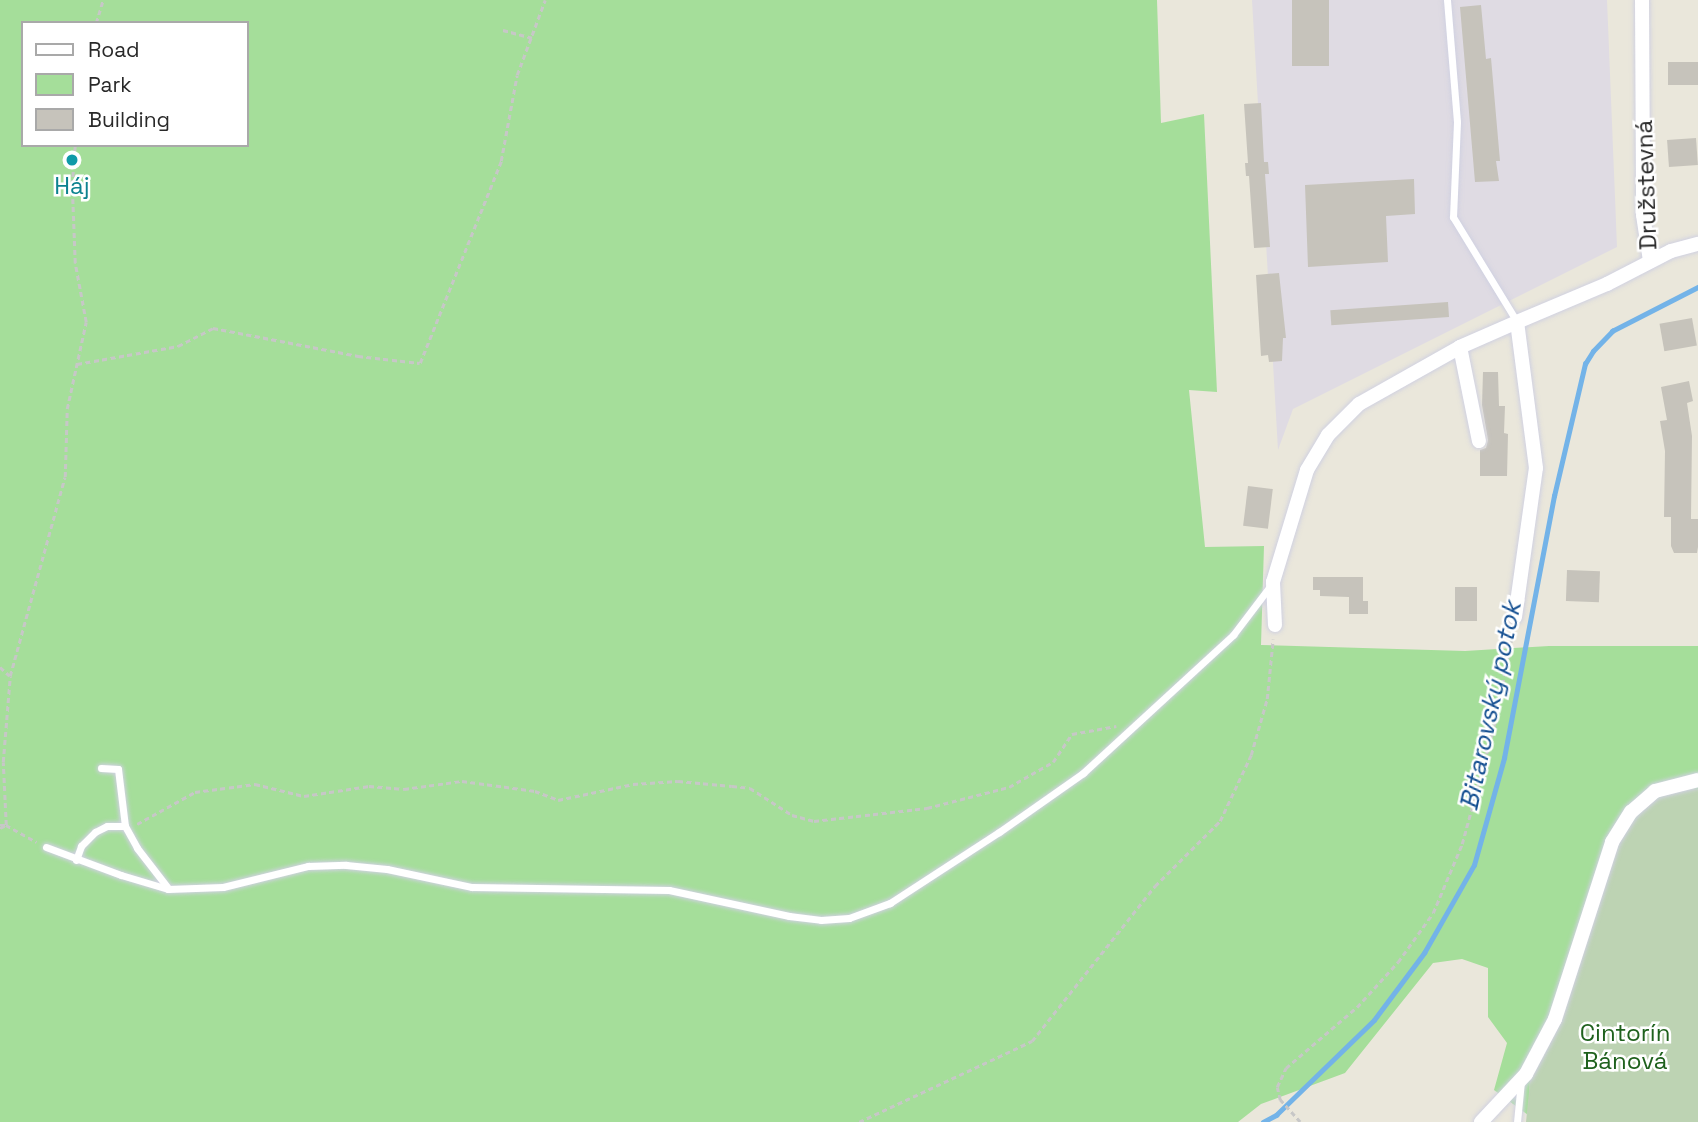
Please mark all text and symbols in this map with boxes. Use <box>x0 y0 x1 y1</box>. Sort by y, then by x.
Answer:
legend <box>21 21 248 147</box>
text: Road <box>88 36 140 63</box>
text: Park <box>88 71 132 98</box>
text: Building <box>88 106 170 133</box>
street label: Družstevná <box>1629 119 1663 251</box>
marker: Háj <box>64 152 80 168</box>
place label: Háj <box>54 172 90 200</box>
water label: Bitarovský potok <box>1454 599 1528 813</box>
park label: Cintorín Bánová <box>1580 1019 1670 1075</box>

